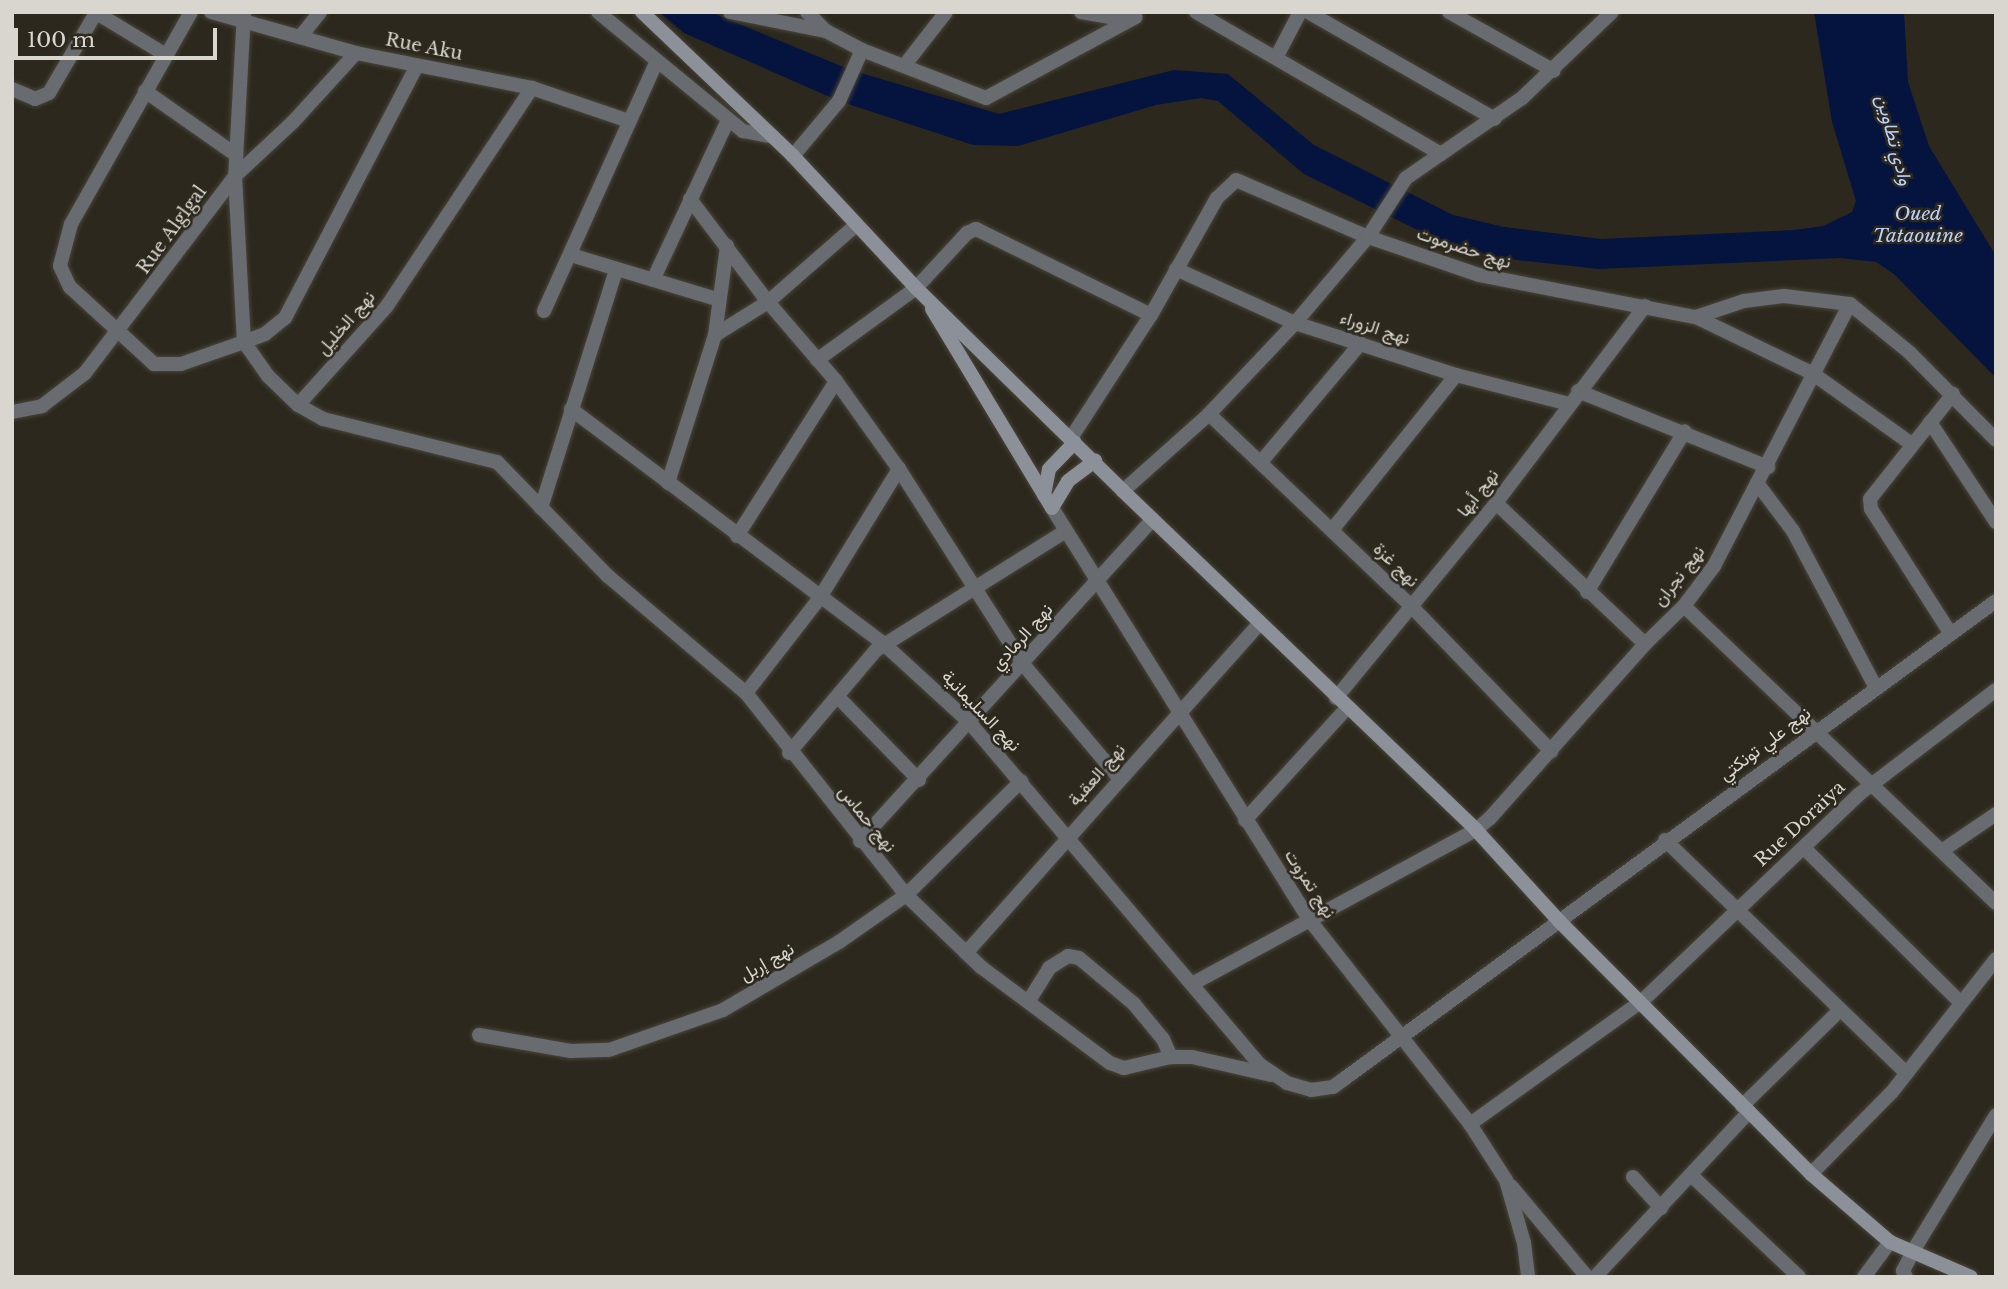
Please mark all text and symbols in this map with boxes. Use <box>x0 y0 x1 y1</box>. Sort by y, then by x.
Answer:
scale bar <box>18 14 220 58</box>
text: 100 m <box>27 27 95 53</box>
street label: Rue Aku <box>383 29 465 65</box>
water label: وادي تطاوين <box>1871 92 1917 188</box>
street label: Rue Alglgal <box>132 181 212 279</box>
water label: Oued Tataouine <box>1873 203 1963 247</box>
street label: نهج حضرموت <box>1414 223 1514 273</box>
street label: نهج الخليل <box>312 286 380 360</box>
street label: نهج الزوراء <box>1337 307 1413 349</box>
street label: نهج أبها <box>1453 465 1503 521</box>
street label: نهج غزة <box>1369 538 1423 592</box>
street label: نهج نجران <box>1649 541 1709 611</box>
street label: نهج الرمادي <box>986 599 1058 675</box>
street label: نهج السليمانية <box>937 666 1025 756</box>
street label: نهج علي تونكتي <box>1715 702 1815 786</box>
street label: نهج العقبة <box>1064 739 1130 811</box>
street label: Rue Doraiya <box>1750 777 1850 871</box>
street label: نهج حماس <box>833 781 901 857</box>
street label: نهج تمزوت <box>1280 845 1340 923</box>
street label: نهج إربل <box>736 938 798 986</box>

